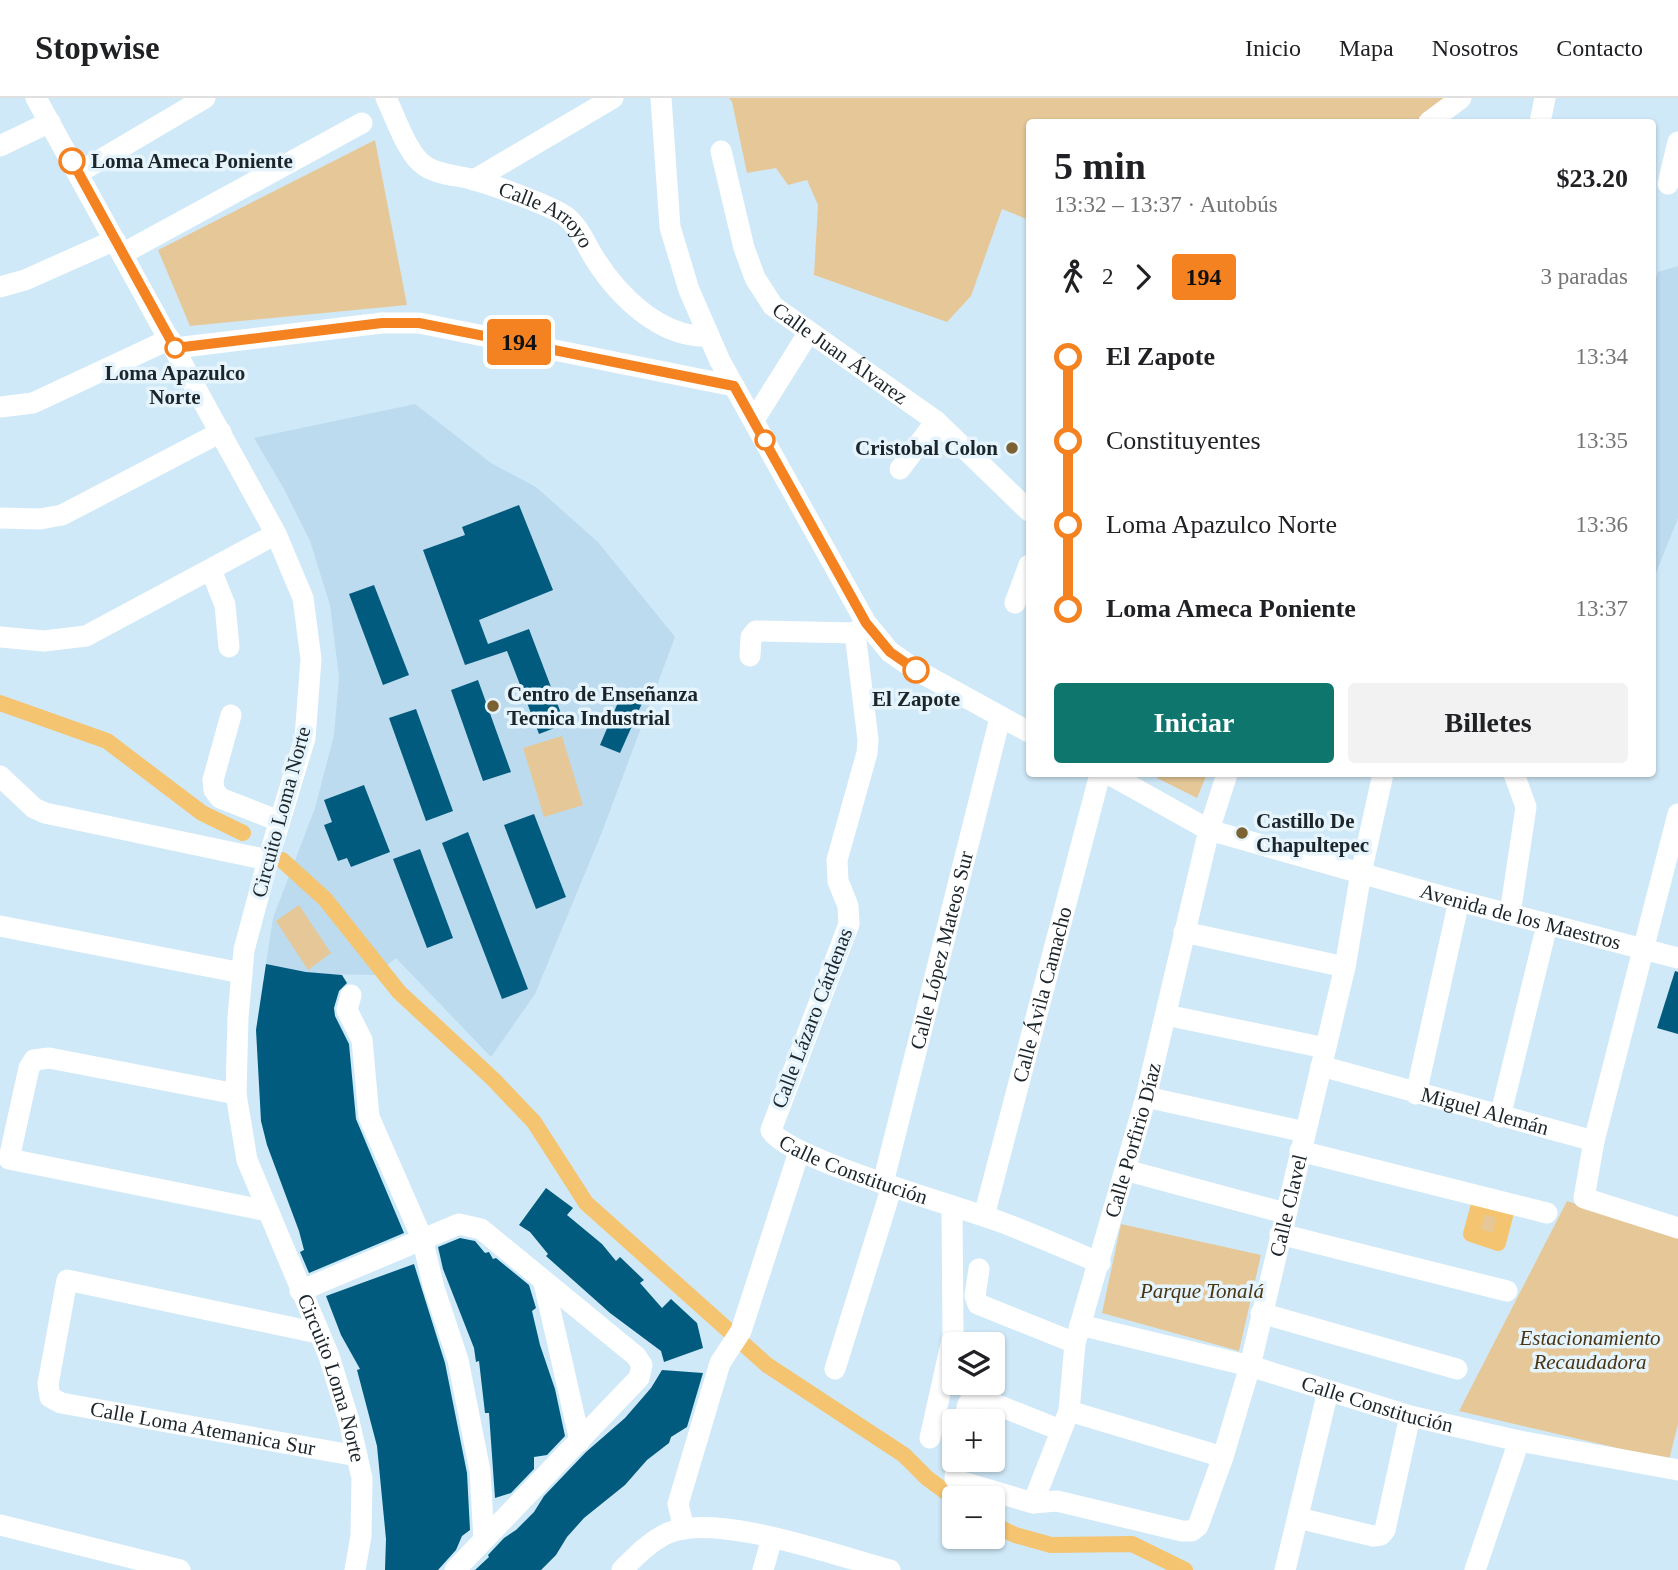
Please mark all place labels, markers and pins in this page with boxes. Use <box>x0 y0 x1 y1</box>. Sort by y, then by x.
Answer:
marker: Loma Ameca Poniente <box>59 148 85 174</box>
place label: Loma Ameca Poniente <box>91 149 293 173</box>
marker: Loma Apazulco Norte <box>165 338 185 358</box>
place label: Loma Apazulco Norte <box>105 361 245 409</box>
unlabelled marker <box>755 430 775 450</box>
place label: Cristobal Colon <box>855 436 998 460</box>
marker: Cristobal Colon <box>1004 440 1020 456</box>
marker: El Zapote <box>903 657 929 683</box>
place label: Centro de Enseñanza Tecnica Industrial <box>507 682 698 730</box>
place label: El Zapote <box>872 687 960 711</box>
marker: Centro de Enseñanza Tecnica Industrial <box>485 698 501 714</box>
place label: Castillo De Chapultepec <box>1256 809 1369 857</box>
marker: Castillo De Chapultepec <box>1234 825 1250 841</box>

